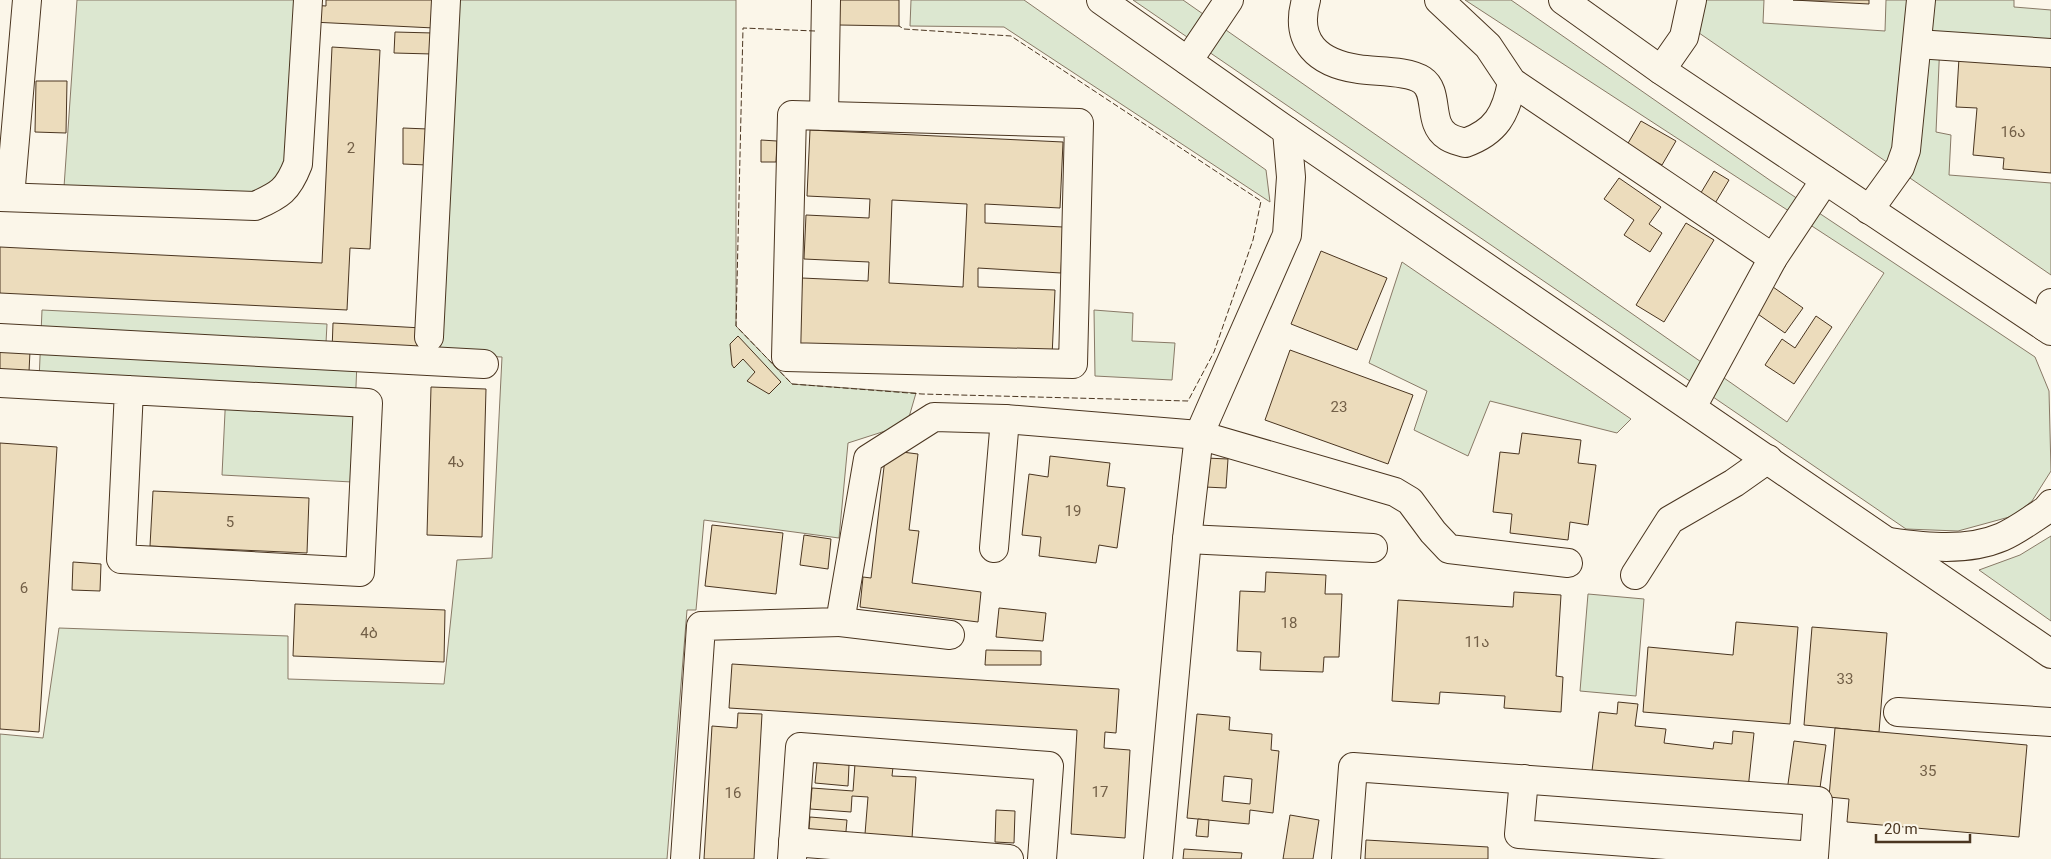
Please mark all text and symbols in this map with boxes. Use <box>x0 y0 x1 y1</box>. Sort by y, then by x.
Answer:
house number: 16ა <box>2000 123 2026 141</box>
house number: 2 <box>347 139 355 157</box>
house number: 23 <box>1331 398 1347 416</box>
house number: 4ა <box>448 453 464 471</box>
house number: 19 <box>1065 502 1081 520</box>
house number: 5 <box>226 513 234 531</box>
house number: 6 <box>20 579 28 597</box>
house number: 18 <box>1281 614 1297 632</box>
house number: 4ბ <box>360 624 378 642</box>
house number: 11ა <box>1464 633 1490 651</box>
house number: 33 <box>1837 670 1853 688</box>
house number: 35 <box>1920 762 1936 780</box>
house number: 17 <box>1092 783 1108 801</box>
house number: 16 <box>725 784 741 802</box>
scale bar <box>1876 812 1970 844</box>
text: 20 m <box>1884 820 1918 838</box>

